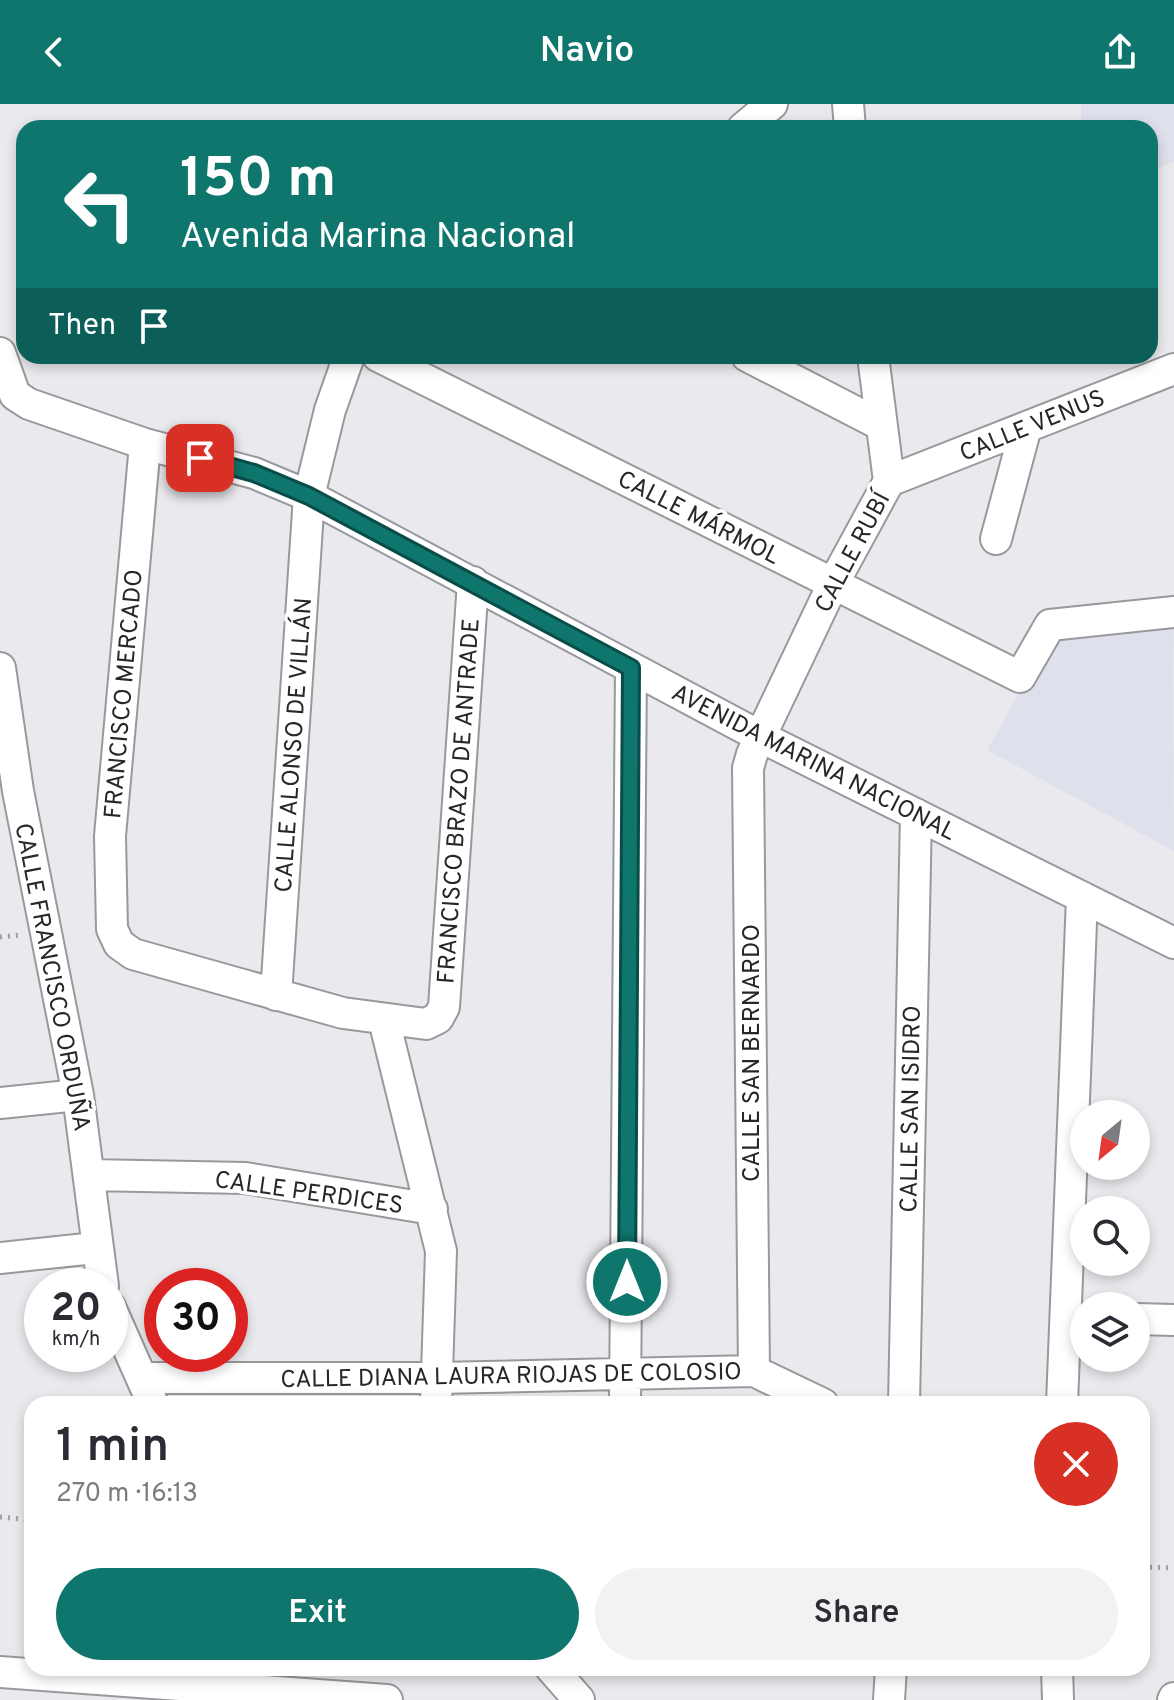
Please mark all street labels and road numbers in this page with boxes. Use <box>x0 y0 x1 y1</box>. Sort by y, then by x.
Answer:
street label: CALLE VENUS <box>956 384 1110 470</box>
street label: CALLE MÁRMOL <box>612 463 785 573</box>
street label: CALLE RUBÍ <box>808 485 899 618</box>
street label: FRANCISCO MERCADO <box>99 568 151 820</box>
street label: CALLE ALONSO DE VILLÁN <box>268 596 320 894</box>
street label: FRANCISCO BRAZO DE ANTRADE <box>432 617 488 985</box>
street label: AVENIDA MARINA NACIONAL <box>666 679 960 849</box>
street label: CALLE FRANCISCO ORDUÑA <box>6 820 98 1134</box>
street label: CALLE SAN BERNARDO <box>738 924 768 1182</box>
street label: CALLE SAN ISIDRO <box>895 1005 929 1213</box>
street label: CALLE PERDICES <box>213 1166 405 1222</box>
street label: CALLE DIANA LAURA RIOJAS DE COLOSIO <box>280 1358 742 1396</box>

